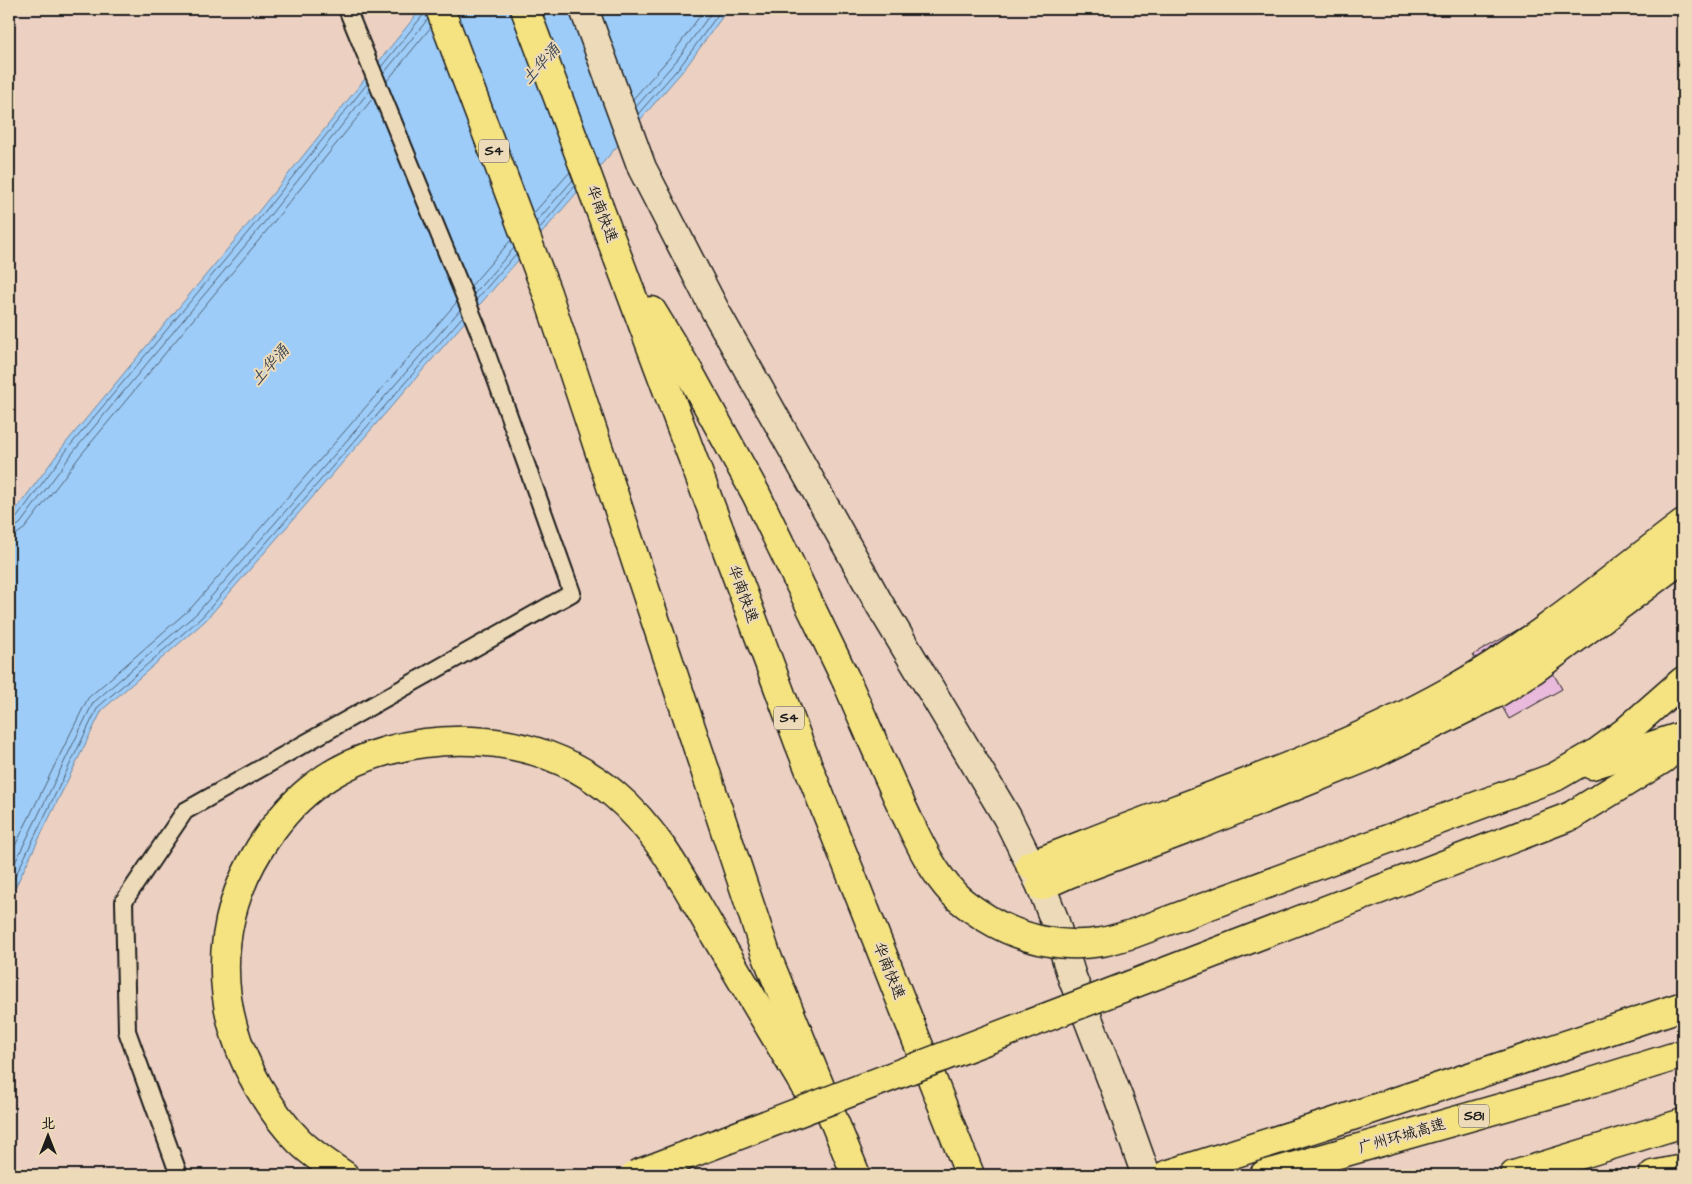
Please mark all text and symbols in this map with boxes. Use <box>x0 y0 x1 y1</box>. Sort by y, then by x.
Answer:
water label: 土华涌 <box>517 38 566 89</box>
road number: S4 <box>479 140 509 162</box>
street label: 华南快速 <box>581 182 623 246</box>
water label: 土华涌 <box>246 339 295 390</box>
street label: 华南快速 <box>723 562 763 626</box>
road number: S4 <box>774 706 804 730</box>
street label: 华南快速 <box>868 939 910 1003</box>
road number: S81 <box>1459 1104 1489 1128</box>
north arrow <box>22 1112 72 1162</box>
text: 北 <box>41 1114 55 1134</box>
street label: 广州环城高速 <box>1356 1114 1448 1158</box>

